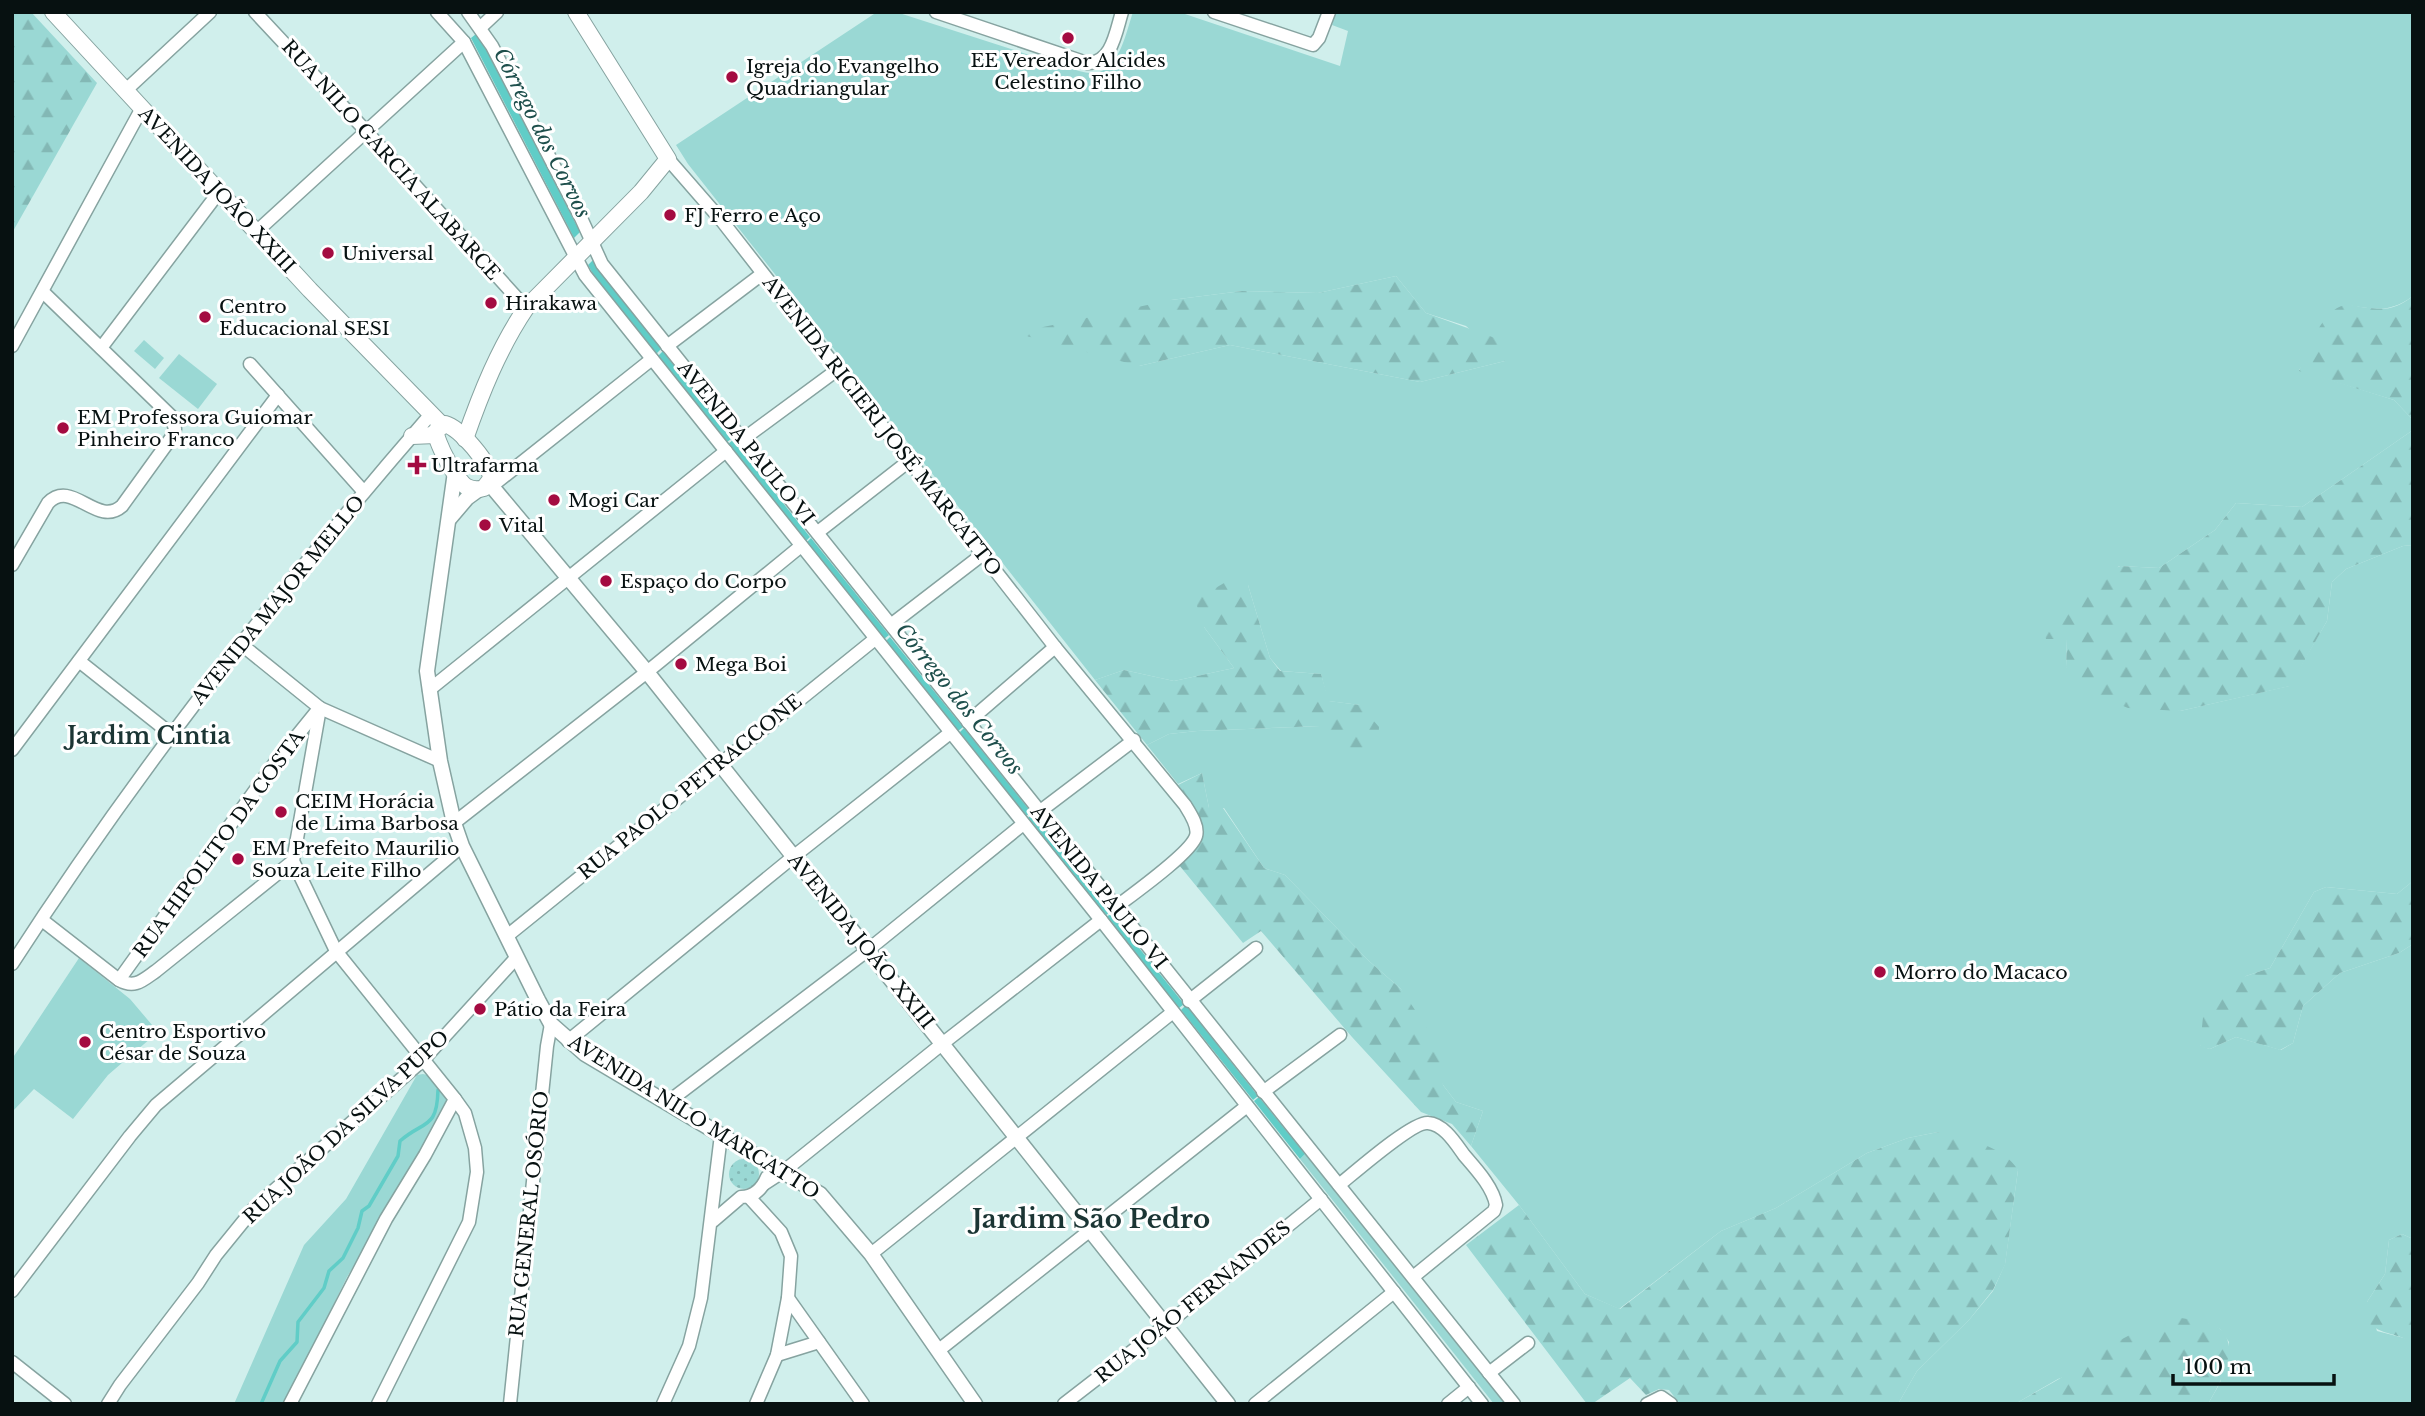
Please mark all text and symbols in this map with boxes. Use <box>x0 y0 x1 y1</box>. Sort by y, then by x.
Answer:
marker: EE Vereador Alcides Celestino Filho <box>1060 30 1076 46</box>
street label: RUA NILO GARCIA ALABARCE <box>277 35 505 285</box>
water label: Córrego dos Corvos <box>488 43 596 223</box>
place label: EE Vereador Alcides Celestino Filho <box>970 49 1166 94</box>
place label: Igreja do Evangelho Quadriangular <box>746 55 939 100</box>
marker: Igreja do Evangelho Quadriangular <box>724 69 740 85</box>
street label: AVENIDA JOÃO XXIII <box>133 101 301 278</box>
place label: FJ Ferro e Aço <box>684 204 821 227</box>
marker: FJ Ferro e Aço <box>662 207 678 223</box>
place label: Universal <box>342 242 434 265</box>
marker: Universal <box>320 245 336 261</box>
street label: AVENIDA RICIERI JOSÉ MARCATTO <box>757 271 1006 580</box>
place label: Hirakawa <box>505 292 597 315</box>
place label: Centro Educacional SESI <box>219 295 390 340</box>
marker: Hirakawa <box>483 295 499 311</box>
marker: Centro Educacional SESI <box>197 309 213 325</box>
street label: AVENIDA PAULO VI <box>672 356 819 530</box>
place label: EM Professora Guiomar Pinheiro Franco <box>77 406 312 451</box>
marker: EM Professora Guiomar Pinheiro Franco <box>55 420 71 436</box>
place label: Ultrafarma <box>431 454 539 477</box>
marker: Ultrafarma <box>409 457 425 473</box>
place label: Mogi Car <box>568 489 659 512</box>
street label: AVENIDA MAJOR MELLO <box>186 491 370 710</box>
marker: Mogi Car <box>546 492 562 508</box>
place label: Vital <box>498 514 544 537</box>
marker: Vital <box>477 517 493 533</box>
place label: Espaço do Corpo <box>620 570 787 593</box>
marker: Espaço do Corpo <box>598 573 614 589</box>
water label: Córrego dos Corvos <box>890 618 1028 780</box>
place label: Mega Boi <box>695 653 787 676</box>
marker: Mega Boi <box>673 656 689 672</box>
street label: RUA PAOLO PETRACCONE <box>574 690 806 884</box>
district label: Jardim Cintia <box>63 722 231 750</box>
street label: RUA HIPOLITO DA COSTA <box>129 726 309 962</box>
place label: CEIM Horácia de Lima Barbosa <box>295 790 459 835</box>
street label: AVENIDA PAULO VI <box>1025 800 1172 974</box>
marker: CEIM Horácia de Lima Barbosa <box>273 804 289 820</box>
place label: EM Prefeito Maurilio Souza Leite Filho <box>252 837 459 882</box>
street label: AVENIDA JOÃO XXIII <box>782 847 940 1033</box>
marker: EM Prefeito Maurilio Souza Leite Filho <box>230 851 246 867</box>
place label: Morro do Macaco <box>1894 961 2068 984</box>
marker: Morro do Macaco <box>1872 964 1888 980</box>
place label: Pátio da Feira <box>494 998 627 1021</box>
marker: Pátio da Feira <box>472 1001 488 1017</box>
place label: Centro Esportivo César de Souza <box>99 1020 266 1065</box>
street label: RUA JOÃO DA SILVA PUPO <box>238 1025 454 1228</box>
street label: AVENIDA NILO MARCATTO <box>563 1029 824 1204</box>
marker: Centro Esportivo César de Souza <box>77 1034 93 1050</box>
street label: RUA GENERAL OSÓRIO <box>505 1090 553 1338</box>
district label: Jardim São Pedro <box>967 1203 1210 1235</box>
street label: RUA JOÃO FERNANDES <box>1090 1215 1295 1388</box>
scale bar <box>2173 1342 2334 1386</box>
text: 100 m <box>2184 1354 2252 1380</box>

